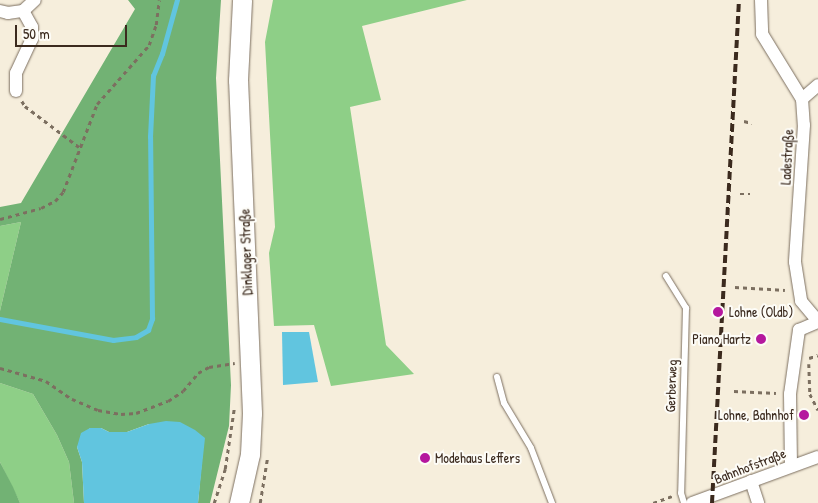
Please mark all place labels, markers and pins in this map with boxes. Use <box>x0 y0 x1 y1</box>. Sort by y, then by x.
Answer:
place label: Lohne (Oldb) <box>729 304 793 320</box>
marker: Lohne (Oldb) <box>711 305 725 319</box>
place label: Piano Hartz <box>692 331 751 347</box>
marker: Piano Hartz <box>755 333 767 345</box>
place label: Lohne, Bahnhof <box>718 407 794 423</box>
marker: Lohne, Bahnhof <box>798 409 810 421</box>
place label: Modehaus Leffers <box>435 450 520 466</box>
marker: Modehaus Leffers <box>419 452 431 464</box>

